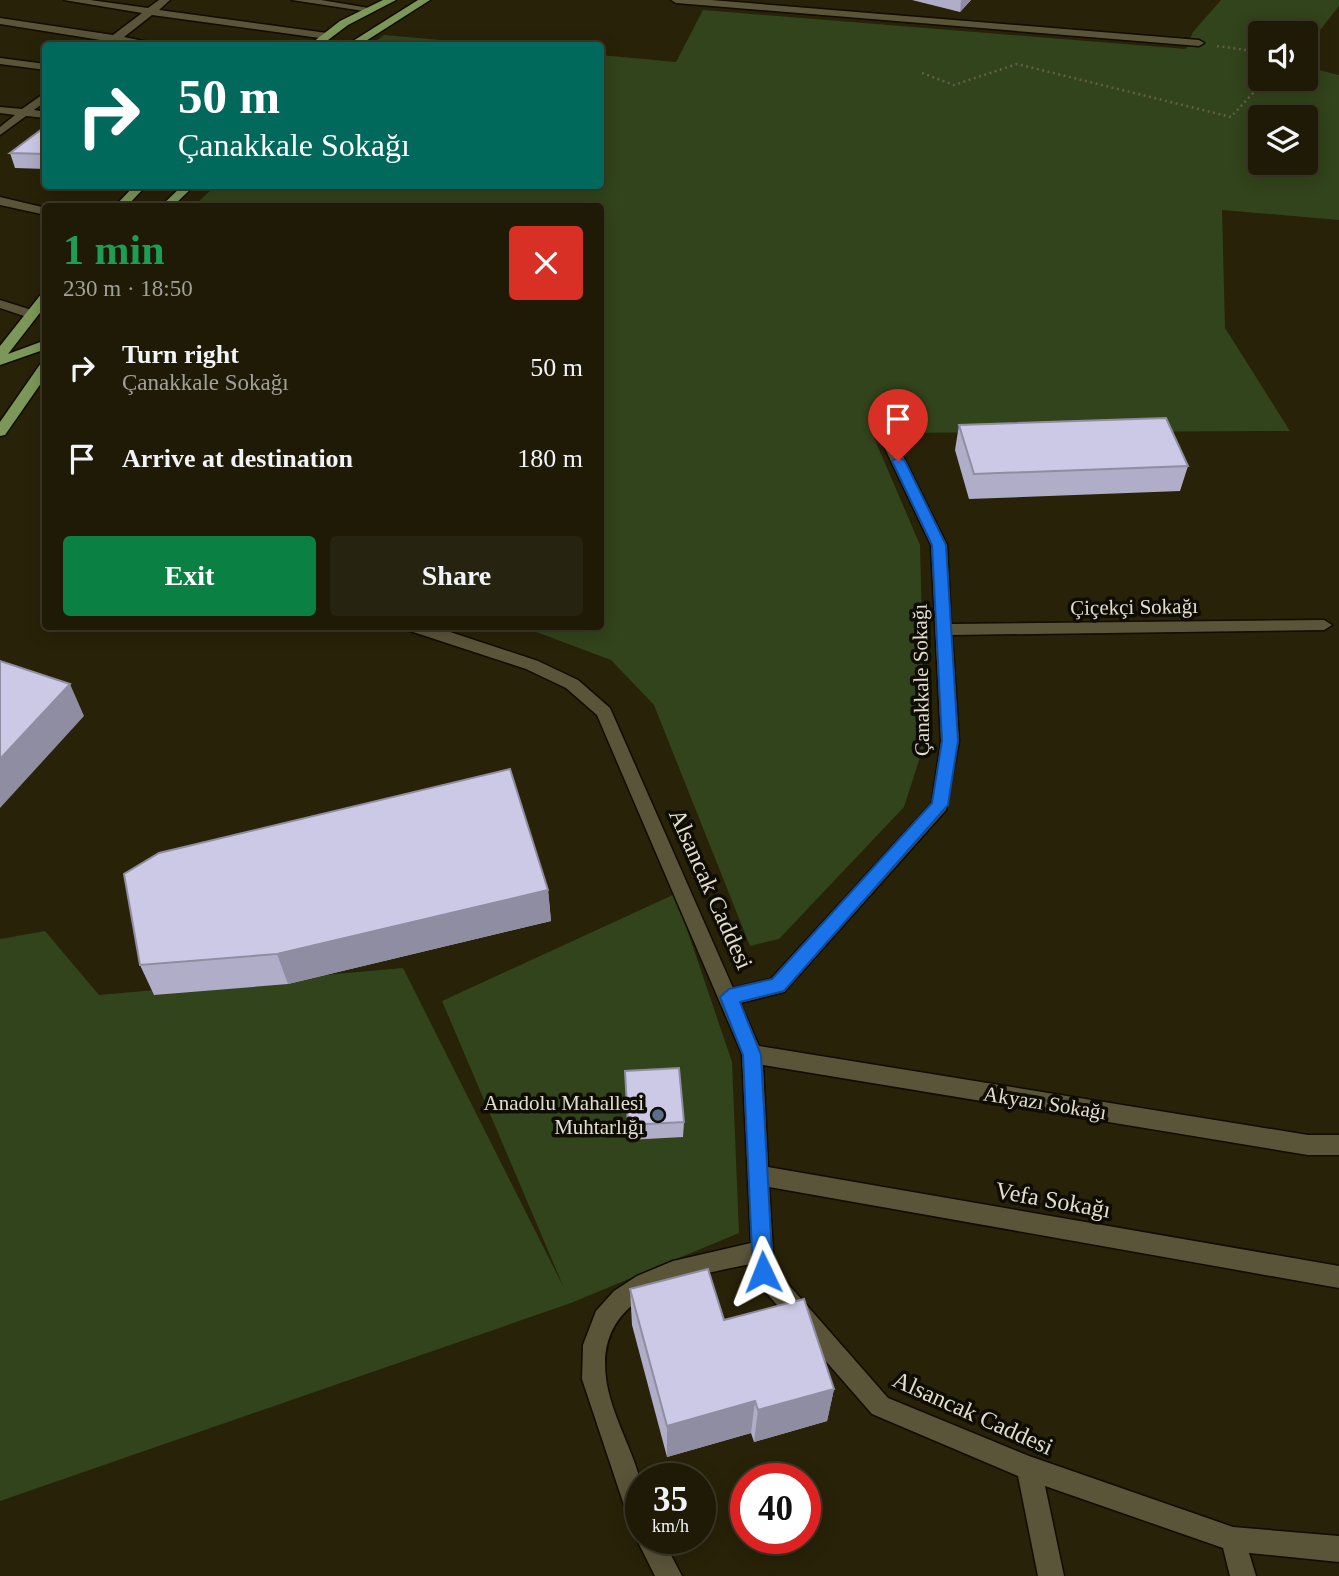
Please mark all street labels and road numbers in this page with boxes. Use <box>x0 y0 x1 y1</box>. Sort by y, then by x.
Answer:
street label: Çiçekçi Sokağı <box>1070 594 1198 620</box>
street label: Çanakkale Sokağı <box>908 604 934 756</box>
street label: Alsancak Caddesi <box>664 805 758 973</box>
street label: Akyazı Sokağı <box>982 1081 1108 1125</box>
street label: Vefa Sokağı <box>993 1177 1113 1223</box>
street label: Alsancak Caddesi <box>889 1366 1057 1460</box>

